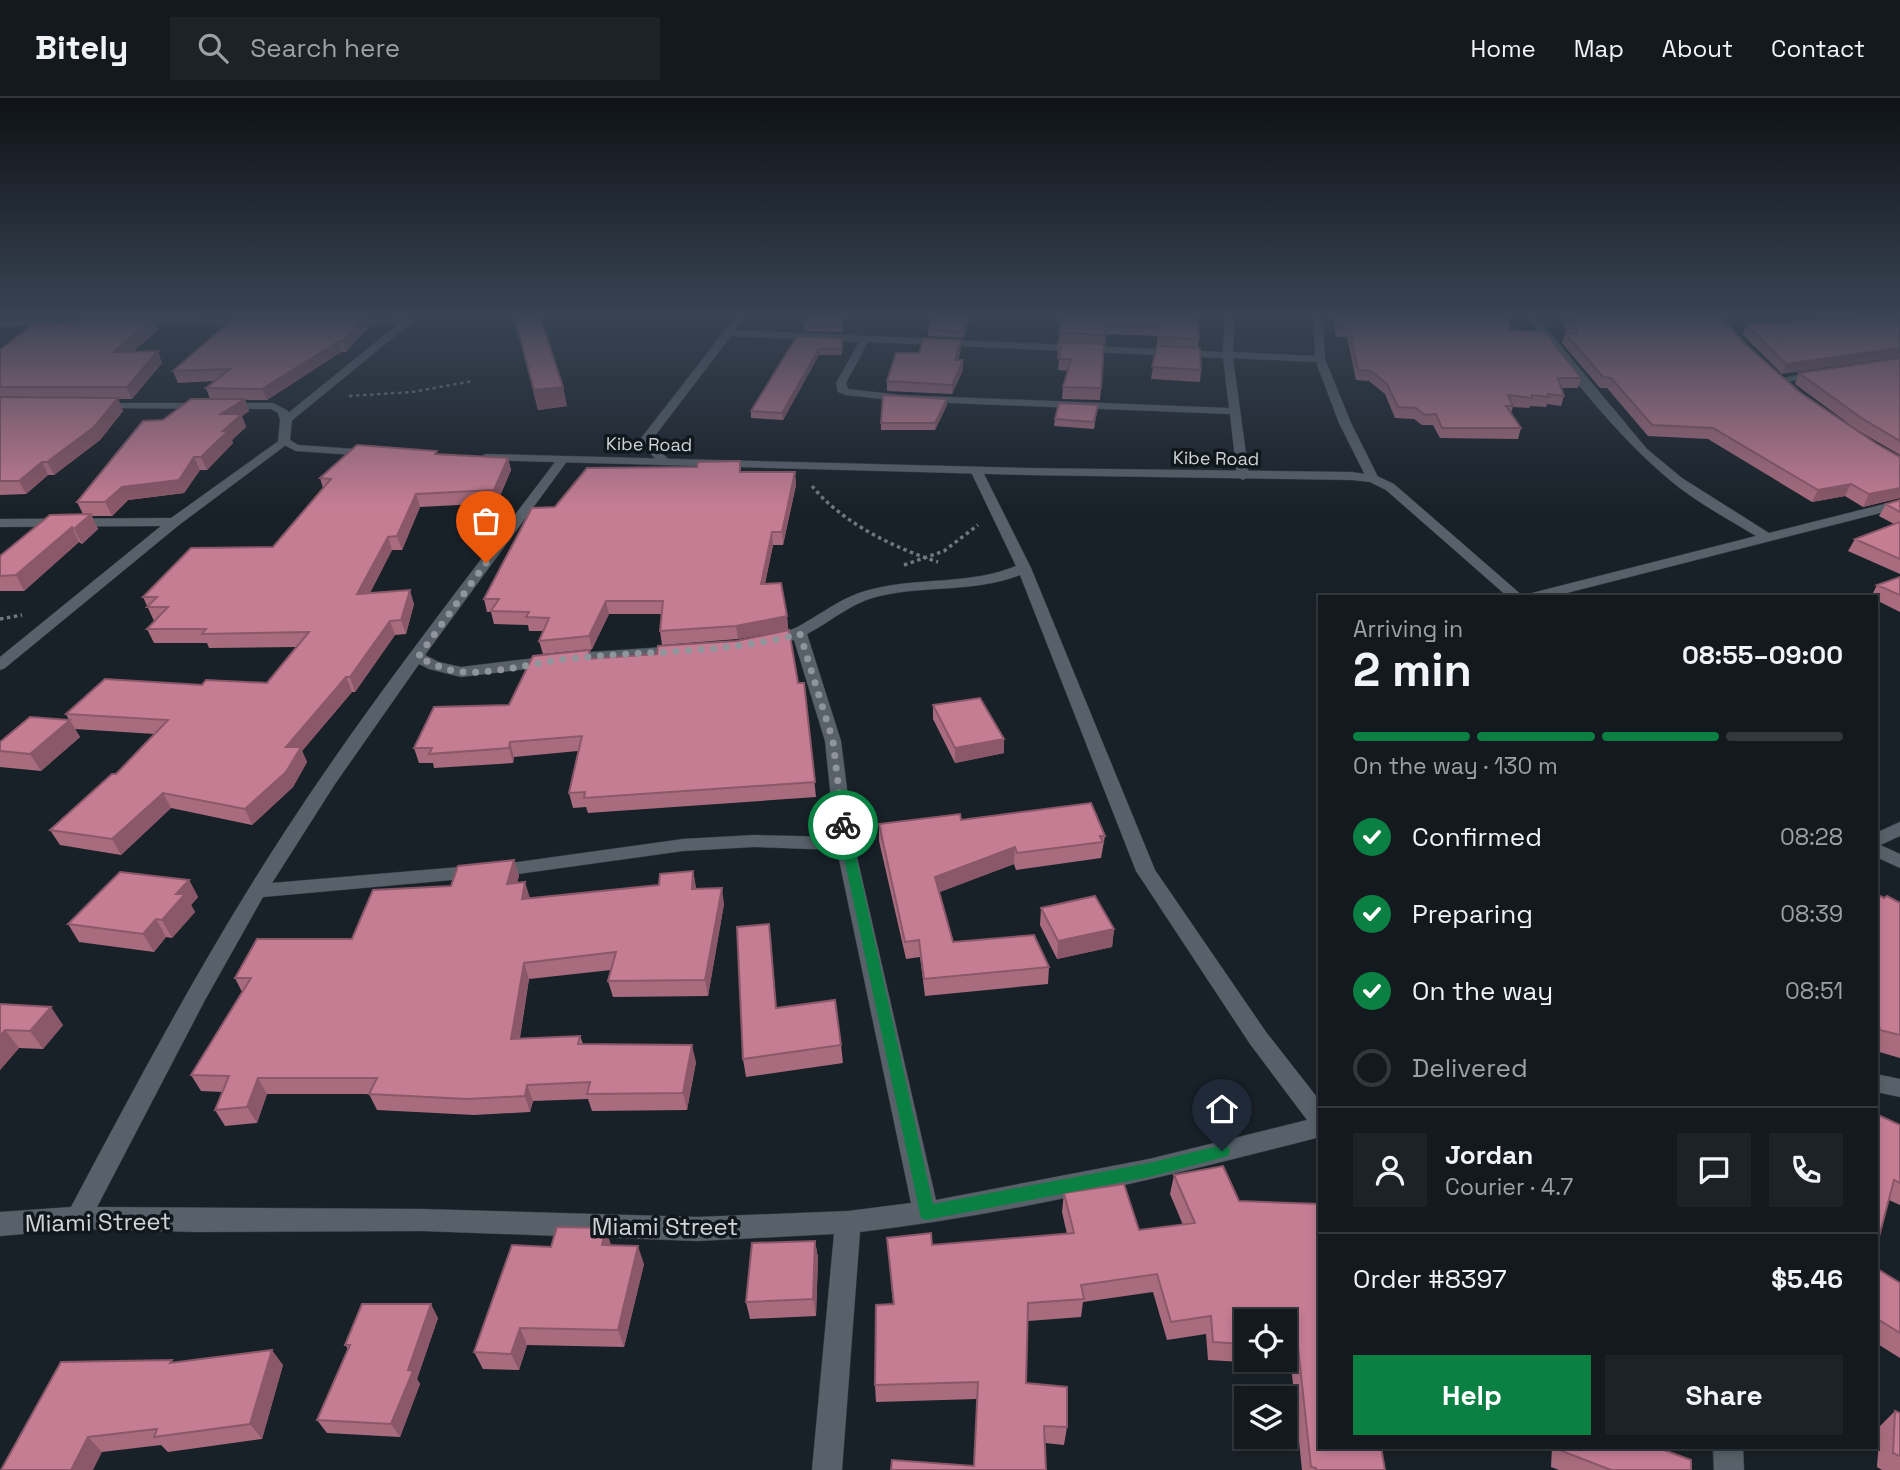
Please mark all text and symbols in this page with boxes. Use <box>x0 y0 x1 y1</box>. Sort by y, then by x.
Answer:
search box <box>170 17 660 80</box>
text: Bitely <box>35 27 128 69</box>
icon: search <box>194 29 232 67</box>
text: Search here <box>250 31 400 65</box>
text: Home <box>1470 33 1536 64</box>
text: Map <box>1574 33 1624 64</box>
text: About <box>1662 33 1733 64</box>
text: Contact <box>1771 33 1865 64</box>
street label: Kibe Road <box>606 432 692 456</box>
street label: Kibe Road <box>1173 446 1259 470</box>
pin <box>456 491 516 563</box>
icon: bag <box>467 502 505 540</box>
text: Arriving in <box>1353 614 1463 644</box>
text: 08:55–09:00 <box>1682 638 1843 672</box>
text: 2 min <box>1353 641 1472 699</box>
text: On the way · 130 m <box>1353 751 1558 781</box>
courier <box>808 790 878 860</box>
icon: bike <box>824 806 862 844</box>
icon: check <box>1353 818 1391 856</box>
text: Confirmed <box>1412 820 1542 854</box>
text: 08:28 <box>1780 822 1843 852</box>
icon: check <box>1353 895 1391 933</box>
text: Preparing <box>1412 897 1533 931</box>
text: 08:39 <box>1780 899 1843 929</box>
icon: check <box>1353 972 1391 1010</box>
text: On the way <box>1412 974 1553 1008</box>
text: 08:51 <box>1785 976 1843 1006</box>
text: Delivered <box>1412 1051 1528 1085</box>
pin <box>1192 1079 1252 1151</box>
icon: home <box>1203 1090 1241 1128</box>
button: person <box>1353 1133 1427 1207</box>
button: chat <box>1677 1133 1751 1207</box>
button: phone <box>1769 1133 1843 1207</box>
text: Jordan <box>1445 1138 1533 1172</box>
text: Courier · 4.7 <box>1445 1172 1573 1202</box>
street label: Miami Street <box>25 1205 171 1239</box>
street label: Miami Street <box>592 1211 738 1242</box>
text: Order #8397 <box>1353 1262 1507 1296</box>
text: $5.46 <box>1771 1262 1843 1296</box>
map controls <box>1234 1309 1297 1449</box>
button: locate <box>1234 1309 1297 1372</box>
button: Help <box>1353 1355 1591 1435</box>
button: Share <box>1605 1355 1843 1435</box>
button: layers <box>1234 1386 1297 1449</box>

